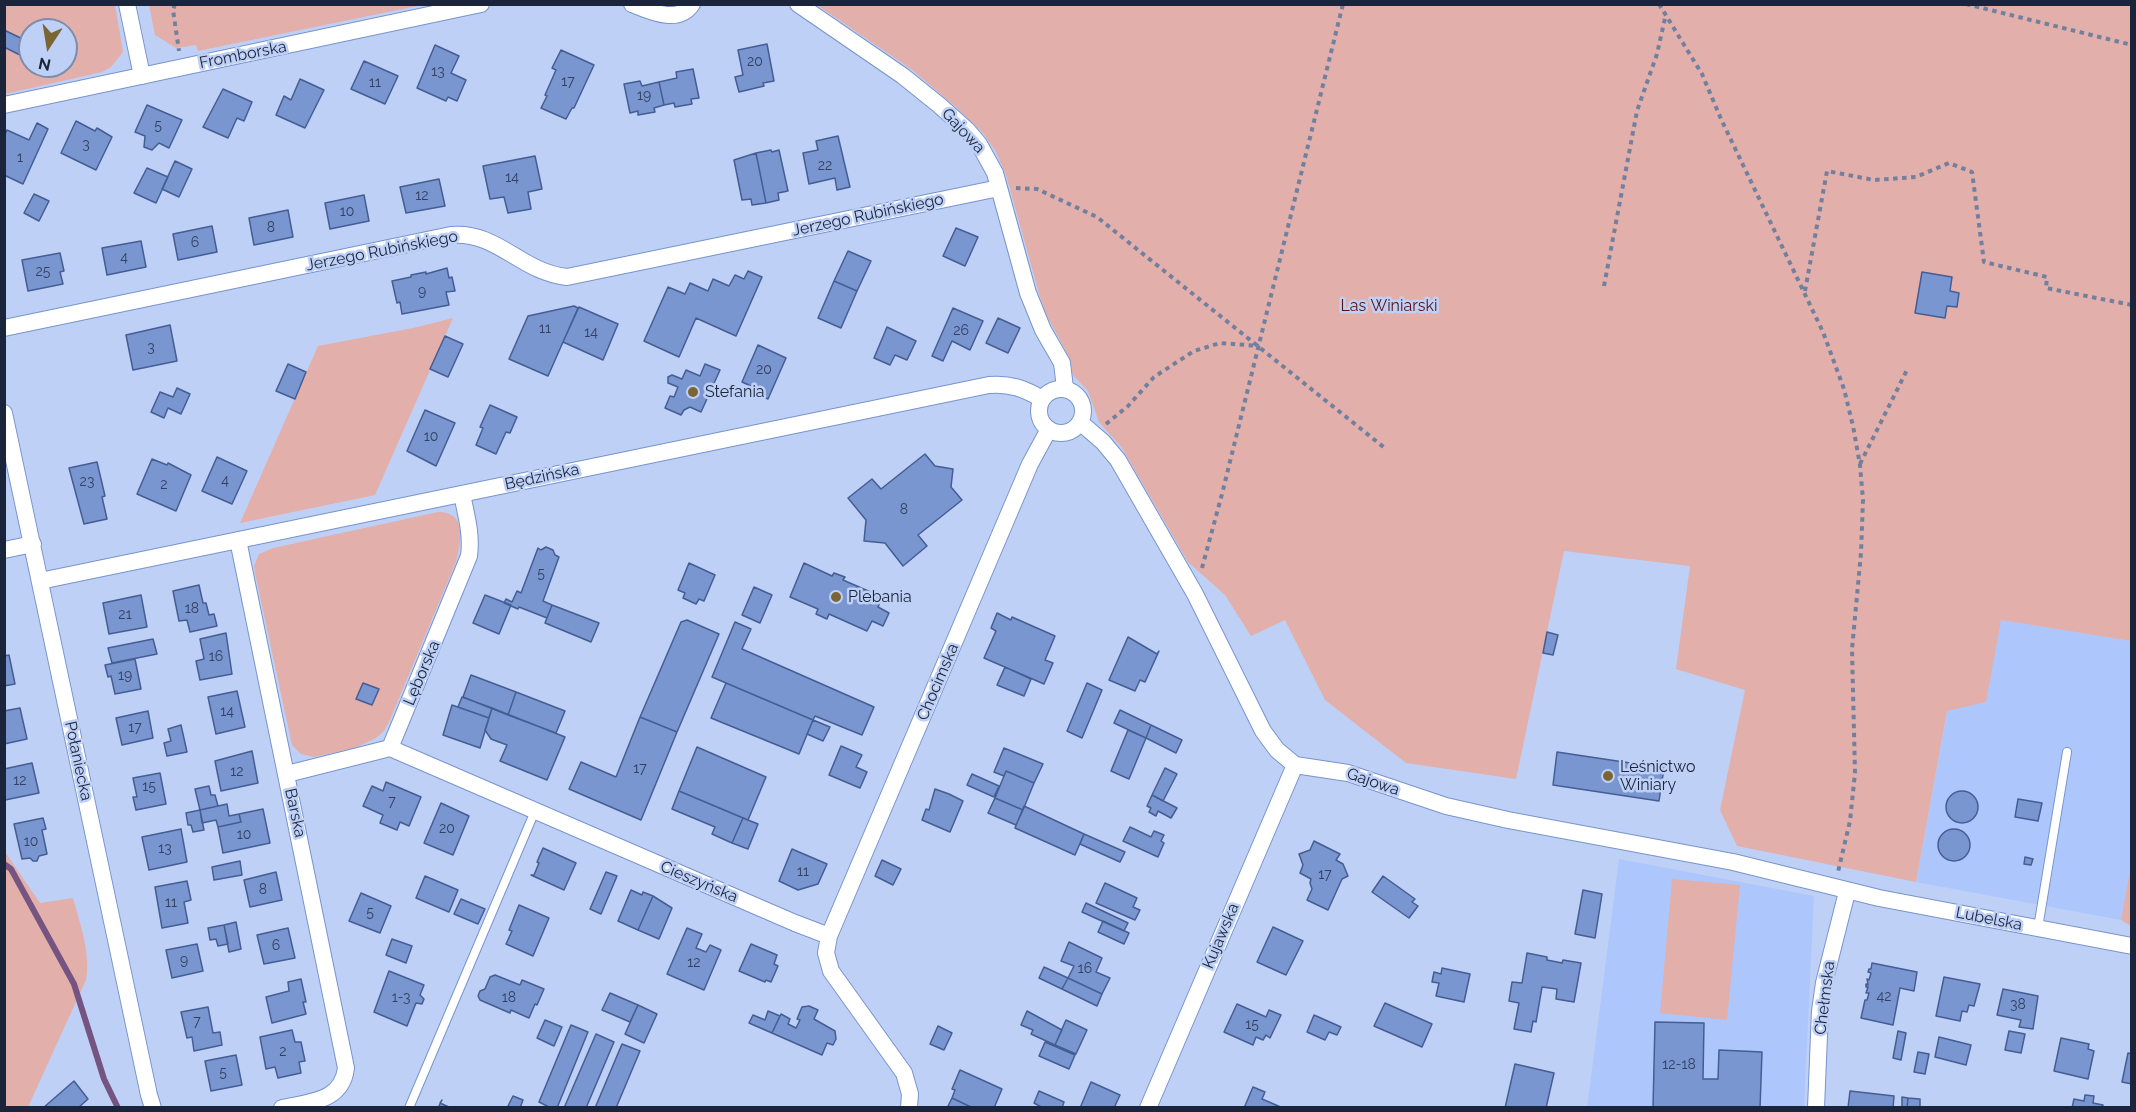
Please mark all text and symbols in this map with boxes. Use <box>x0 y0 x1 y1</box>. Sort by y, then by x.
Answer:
north arrow <box>18 18 78 78</box>
street label: Fromborska <box>198 37 288 73</box>
text: N <box>37 54 53 75</box>
house number: 20 <box>747 54 763 70</box>
house number: 13 <box>431 64 445 80</box>
house number: 17 <box>561 74 575 90</box>
house number: 11 <box>369 75 381 91</box>
house number: 19 <box>637 88 651 104</box>
street label: Gajowa <box>937 105 989 157</box>
house number: 5 <box>154 118 162 134</box>
house number: 3 <box>82 137 90 153</box>
house number: 1 <box>17 150 23 166</box>
house number: 22 <box>818 158 832 174</box>
house number: 14 <box>505 170 519 186</box>
house number: 12 <box>415 188 429 204</box>
street label: Jerzego Rubińskiego <box>791 190 945 240</box>
house number: 10 <box>340 204 354 220</box>
house number: 8 <box>267 220 275 236</box>
street label: Jerzego Rubińskiego <box>305 227 459 275</box>
house number: 6 <box>191 235 199 251</box>
house number: 4 <box>120 250 128 266</box>
house number: 25 <box>36 264 50 280</box>
house number: 9 <box>418 284 426 300</box>
park label: Las Winiarski <box>1341 296 1437 316</box>
house number: 11 <box>539 321 551 337</box>
house number: 26 <box>953 323 969 339</box>
house number: 14 <box>584 325 598 341</box>
house number: 3 <box>147 340 155 356</box>
house number: 20 <box>756 362 772 378</box>
place label: Stefania <box>705 382 765 402</box>
marker: Stefania <box>686 385 700 399</box>
house number: 10 <box>424 429 438 445</box>
street label: Będzińska <box>503 460 581 494</box>
house number: 4 <box>221 473 229 489</box>
house number: 23 <box>80 474 94 490</box>
house number: 2 <box>160 477 168 493</box>
house number: 8 <box>900 502 908 518</box>
house number: 5 <box>537 566 545 582</box>
place label: Plebania <box>848 587 912 607</box>
marker: Plebania <box>829 590 843 604</box>
house number: 18 <box>185 601 199 617</box>
house number: 21 <box>118 607 132 623</box>
street label: Lęborska <box>400 638 444 708</box>
street label: Chocimska <box>913 641 963 723</box>
house number: 16 <box>209 649 223 665</box>
house number: 19 <box>118 668 132 684</box>
house number: 14 <box>220 704 234 720</box>
street label: Połaniecka <box>60 719 96 803</box>
house number: 17 <box>128 720 142 736</box>
place label: Leśnictwo Winiary <box>1620 757 1695 795</box>
house number: 17 <box>633 761 647 777</box>
house number: 12 <box>230 764 244 780</box>
street label: Gajowa <box>1344 764 1402 800</box>
marker: Leśnictwo Winiary <box>1601 769 1615 783</box>
house number: 12 <box>13 773 27 789</box>
house number: 15 <box>142 779 156 795</box>
street label: Barska <box>280 787 310 839</box>
house number: 7 <box>388 794 396 810</box>
house number: 20 <box>439 821 455 837</box>
house number: 10 <box>237 827 251 843</box>
house number: 10 <box>24 834 38 850</box>
house number: 13 <box>158 841 172 857</box>
street label: Cieszyńska <box>657 857 741 907</box>
house number: 11 <box>797 864 809 880</box>
house number: 17 <box>1318 867 1332 883</box>
house number: 8 <box>259 882 267 898</box>
house number: 11 <box>165 895 177 911</box>
street label: Kujawska <box>1199 900 1243 972</box>
street label: Lubelska <box>1954 903 2024 935</box>
house number: 5 <box>366 905 374 921</box>
house number: 6 <box>272 938 280 954</box>
house number: 9 <box>180 953 188 969</box>
house number: 12 <box>687 955 701 971</box>
street label: Chełmska <box>1811 960 1839 1036</box>
house number: 16 <box>1078 961 1092 977</box>
house number: 42 <box>1877 989 1891 1005</box>
house number: 1-3 <box>392 990 410 1006</box>
house number: 18 <box>502 990 516 1006</box>
house number: 38 <box>2010 997 2026 1013</box>
house number: 7 <box>193 1014 201 1030</box>
house number: 15 <box>1245 1017 1259 1033</box>
house number: 2 <box>279 1044 287 1060</box>
house number: 12-18 <box>1662 1057 1696 1073</box>
house number: 5 <box>219 1065 227 1081</box>

